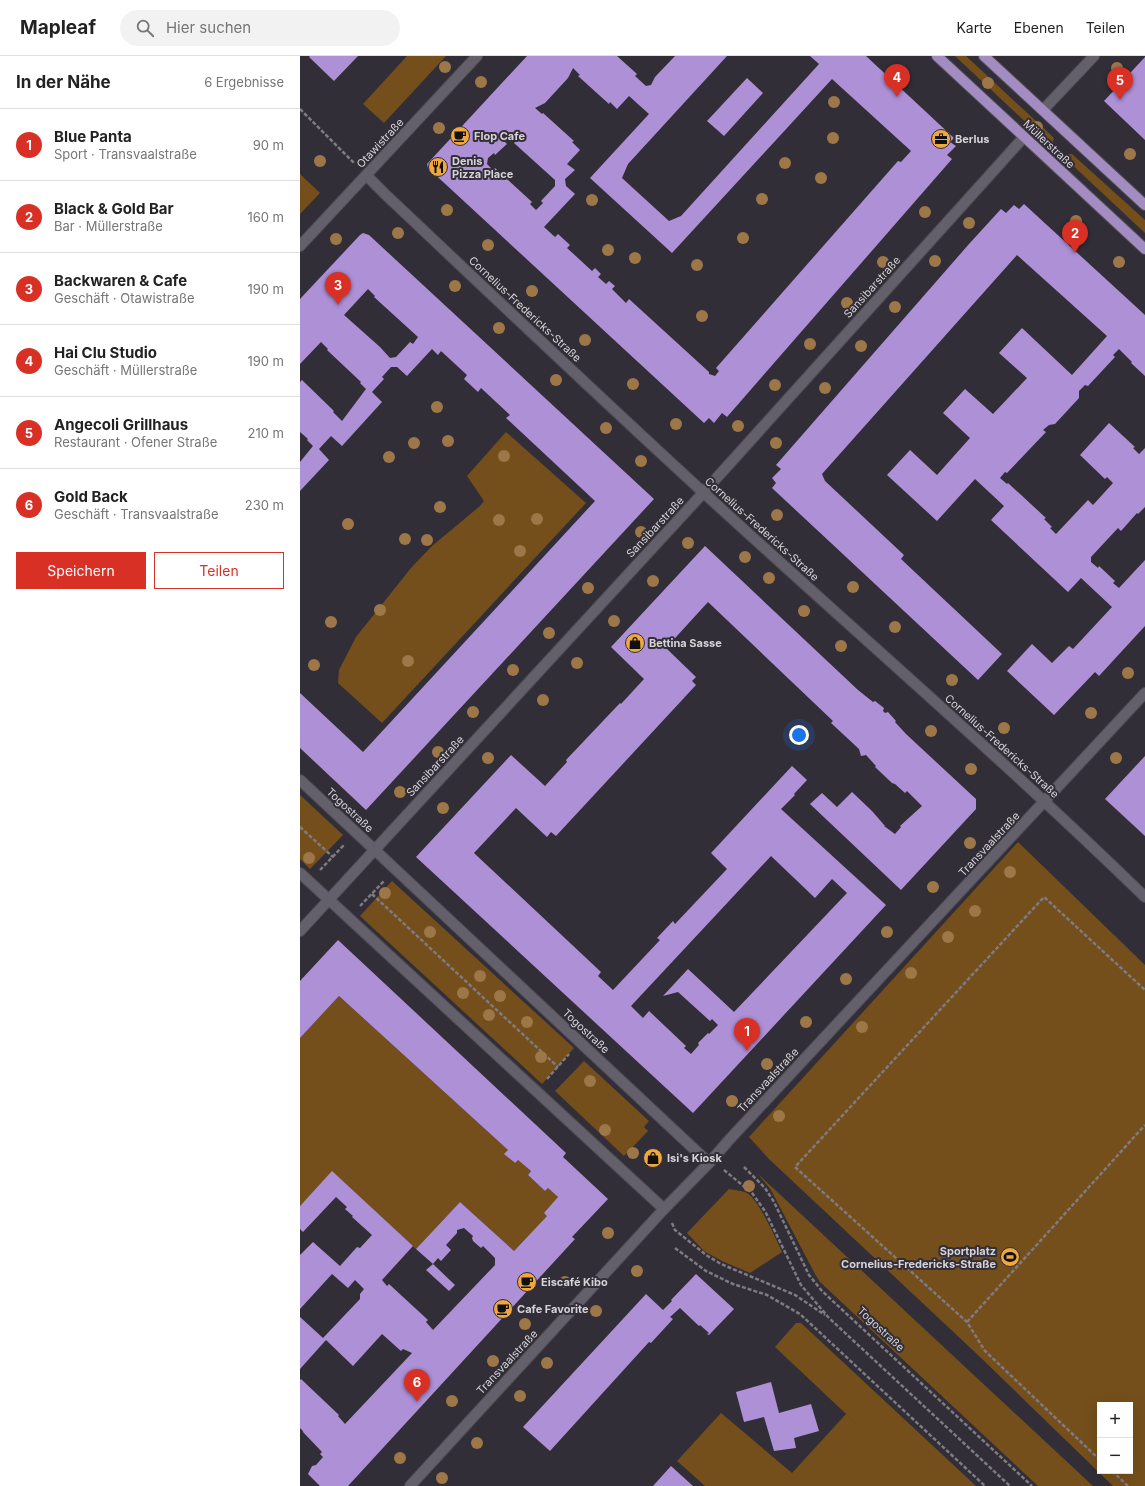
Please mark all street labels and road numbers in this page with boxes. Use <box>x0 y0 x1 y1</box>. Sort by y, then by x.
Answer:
street label: Otawistraße <box>353 115 407 171</box>
street label: Müllerstraße <box>1020 117 1078 171</box>
street label: Cornelius-Fredericks-Straße <box>466 253 584 365</box>
street label: Sansibarstraße <box>841 253 903 321</box>
street label: Cornelius-Fredericks-Straße <box>702 474 822 584</box>
street label: Sansibarstraße <box>623 494 687 560</box>
street label: Cornelius-Fredericks-Straße <box>942 691 1062 801</box>
street label: Sansibarstraße <box>403 733 467 799</box>
street label: Togostraße <box>324 785 376 835</box>
street label: Transvaalstraße <box>956 809 1022 879</box>
street label: Togostraße <box>560 1006 612 1056</box>
street label: Transvaalstraße <box>735 1045 801 1115</box>
street label: Togostraße <box>855 1304 907 1354</box>
street label: Transvaalstraße <box>474 1327 540 1397</box>

